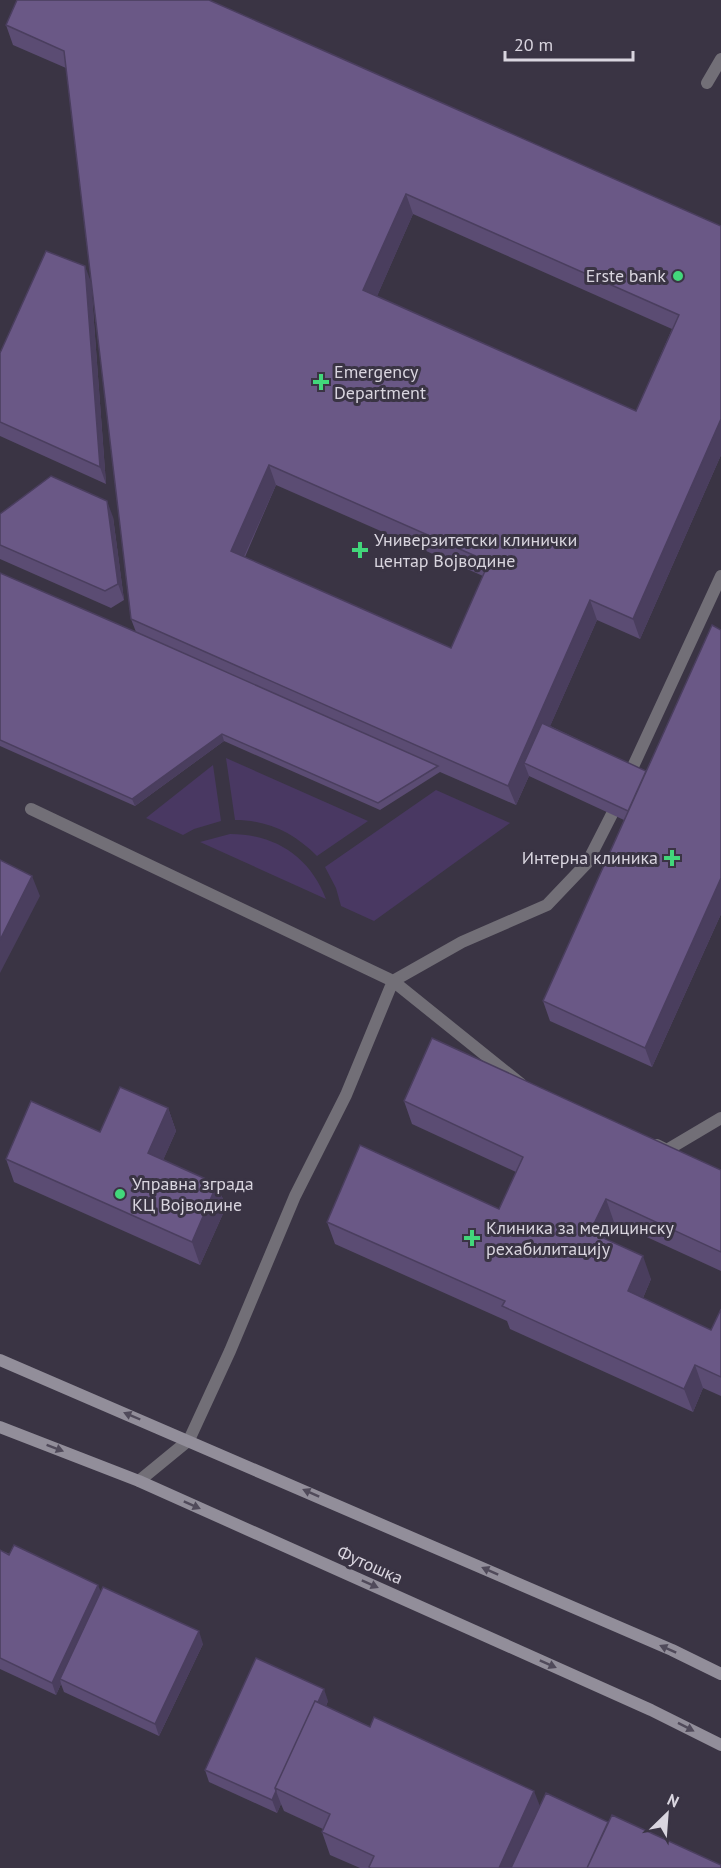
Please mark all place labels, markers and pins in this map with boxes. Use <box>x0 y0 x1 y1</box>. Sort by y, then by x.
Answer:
place label: Erste bank <box>586 264 666 287</box>
marker: Erste bank <box>671 269 685 283</box>
place label: Emergency Department <box>334 360 426 404</box>
marker: Emergency Department <box>312 373 330 391</box>
place label: Универзитетски клинички центар Војводине <box>374 528 577 572</box>
marker: Универзитетски клинички центар Војводине <box>351 541 369 559</box>
place label: Интерна клиника <box>522 846 658 869</box>
marker: Интерна клиника <box>663 849 681 867</box>
place label: Управна зграда КЦ Војводине <box>132 1172 254 1216</box>
marker: Управна зграда КЦ Војводине <box>113 1187 127 1201</box>
place label: Клиника за медицинску рехабилитацију <box>486 1216 674 1260</box>
marker: Клиника за медицинску рехабилитацију <box>463 1229 481 1247</box>

